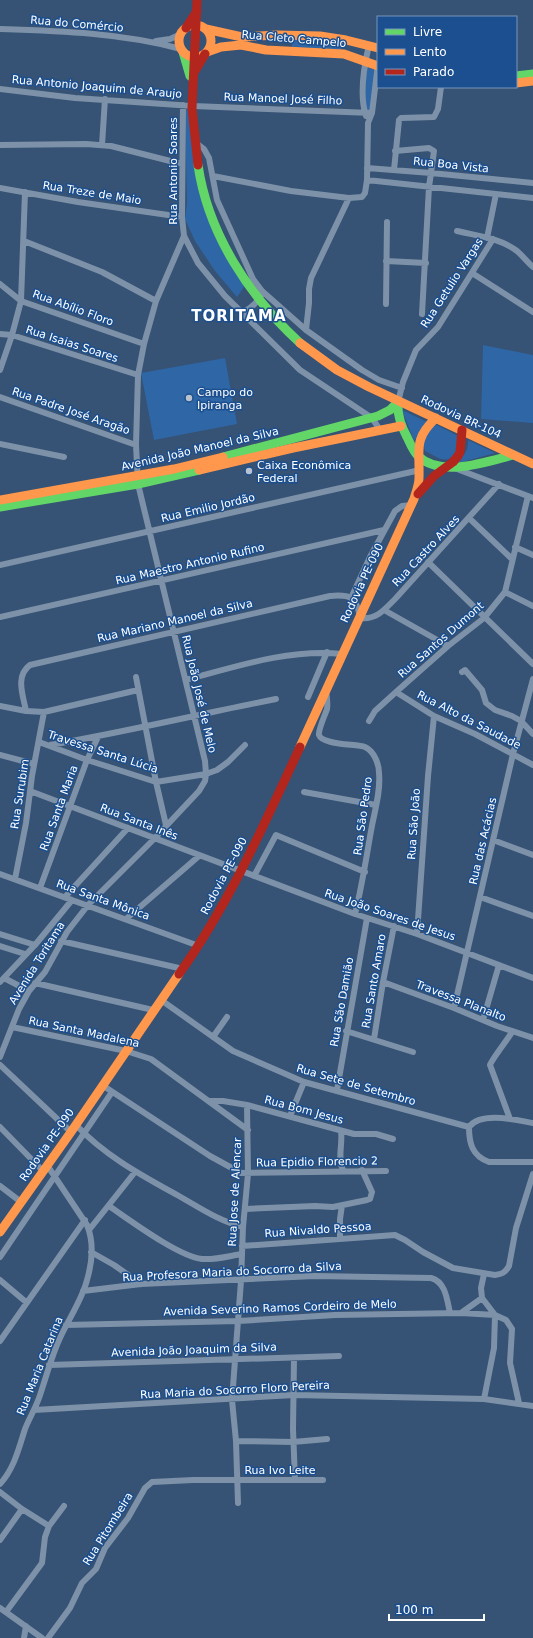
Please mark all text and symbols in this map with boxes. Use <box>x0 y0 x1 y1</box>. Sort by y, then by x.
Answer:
street label: Rua do Comércio <box>30 13 124 35</box>
legend <box>377 16 517 88</box>
text: Livre <box>413 25 442 39</box>
street label: Rua Cleto Campelo <box>241 28 347 50</box>
text: Lento <box>413 45 447 59</box>
text: Parado <box>413 65 454 79</box>
street label: Rua Antonio Joaquim de Araujo <box>11 73 183 101</box>
street label: Rua Manoel José Filho <box>223 90 343 108</box>
street label: Rua Antonio Soares <box>167 117 180 225</box>
street label: Rua Boa Vista <box>413 155 489 175</box>
street label: Rua Treze de Maio <box>42 179 143 207</box>
street label: Rua Getulio Vargas <box>418 235 486 330</box>
street label: Rua Abílio Floro <box>31 287 116 329</box>
district label: TORITAMA <box>191 307 287 325</box>
street label: Rua Isaias Soares <box>24 323 120 365</box>
street label: Rua Padre José Aragão <box>10 385 132 437</box>
place label: Campo do Ipiranga <box>197 386 253 412</box>
marker: Campo do Ipiranga <box>184 393 194 403</box>
street label: Rodovia BR-104 <box>419 393 503 441</box>
street label: Avenida João Manoel da Silva <box>120 425 280 473</box>
place label: Caixa Econômica Federal <box>257 459 351 485</box>
marker: Caixa Econômica Federal <box>244 466 254 476</box>
street label: Rua Emilio Jordão <box>160 491 257 525</box>
street label: Rua Castro Alves <box>390 512 463 589</box>
street label: Rua Maestro Antonio Rufino <box>114 540 266 587</box>
street label: Rodovia PE-090 <box>338 541 386 625</box>
street label: Rua Mariano Manoel da Silva <box>96 597 254 645</box>
street label: Rua Santos Dumont <box>395 599 487 681</box>
street label: Rua João José de Melo <box>179 634 219 754</box>
street label: Rua Alto da Saudade <box>415 688 523 752</box>
street label: Travessa Santa Lúcia <box>45 728 160 776</box>
street label: Rua Surubim <box>8 758 32 830</box>
street label: Rua Santa Maria <box>37 763 81 853</box>
street label: Rua São Pedro <box>351 776 375 856</box>
street label: Rua São João <box>405 787 423 860</box>
street label: Rua das Acácias <box>467 796 499 886</box>
street label: Rua Santa Inês <box>98 801 180 843</box>
street label: Rodovia PE-090 <box>198 835 250 917</box>
street label: Rua Santa Mônica <box>54 877 152 923</box>
street label: Rua João Soares de Jesus <box>323 886 457 944</box>
street label: Avenida Toritama <box>6 919 68 1007</box>
street label: Rua Santo Amaro <box>359 933 389 1029</box>
street label: Rua São Damião <box>328 956 356 1048</box>
street label: Travessa Planalto <box>413 977 508 1024</box>
street label: Rua Santa Madalena <box>27 1014 141 1050</box>
street label: Rua Sete de Setembro <box>295 1062 417 1108</box>
street label: Rua Bom Jesus <box>263 1093 345 1127</box>
street label: Rodovia PE-090 <box>17 1106 77 1184</box>
street label: Rua Jose de Alencar <box>226 1137 244 1247</box>
street label: Rua Epidio Florencio 2 <box>256 1154 378 1170</box>
street label: Rua Nivaldo Pessoa <box>264 1220 372 1240</box>
street label: Rua Profesora Maria do Socorro da Silva <box>122 1260 342 1284</box>
street label: Avenida Severino Ramos Cordeiro de Melo <box>163 1297 397 1319</box>
street label: Rua Maria Catarina <box>14 1315 66 1417</box>
street label: Avenida João Joaquim da Silva <box>111 1341 277 1359</box>
street label: Rua Maria do Socorro Floro Pereira <box>140 1379 330 1401</box>
street label: Rua Ivo Leite <box>244 1464 316 1477</box>
street label: Rua Pitombeira <box>80 1490 136 1568</box>
scale bar <box>389 1596 484 1622</box>
text: 100 m <box>395 1603 433 1617</box>

